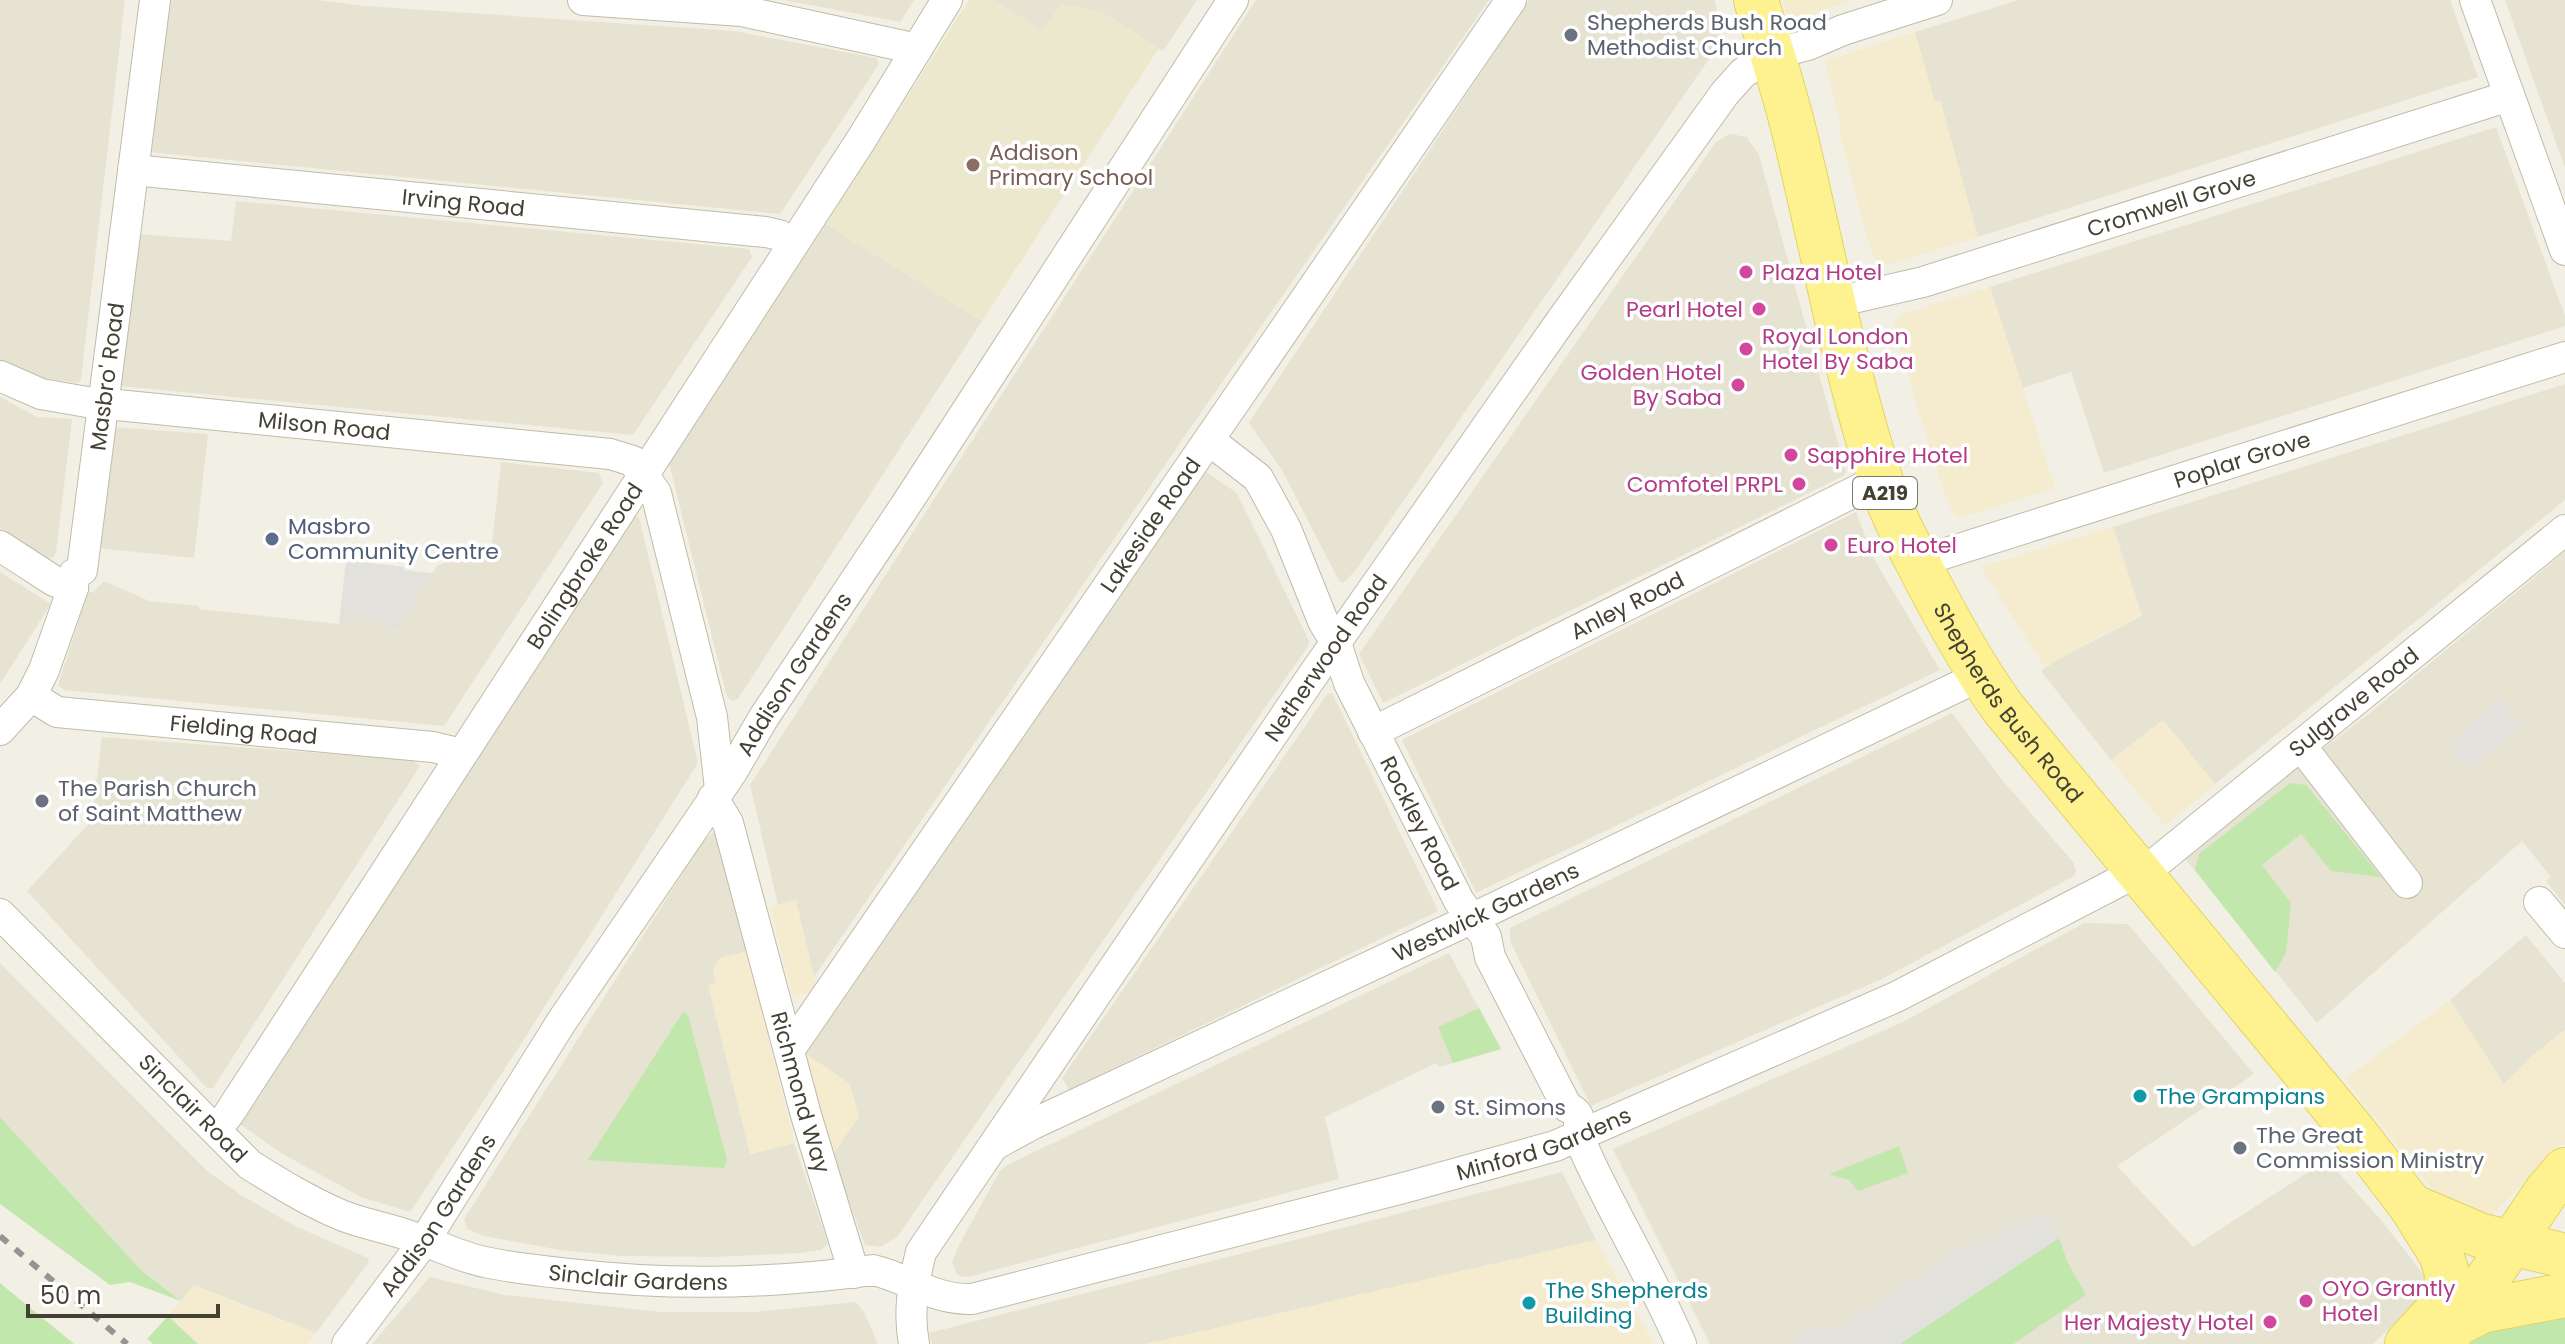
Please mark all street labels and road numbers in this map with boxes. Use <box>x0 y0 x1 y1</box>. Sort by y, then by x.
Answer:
street label: Cromwell Grove <box>2083 162 2260 245</box>
street label: Irving Road <box>400 181 526 224</box>
street label: Masbro' Road <box>82 301 132 453</box>
street label: Milson Road <box>257 404 392 448</box>
street label: Poplar Grove <box>2170 423 2314 495</box>
street label: Lakeside Road <box>1093 451 1208 599</box>
street label: Bolingbroke Road <box>519 477 650 655</box>
road number: A219 <box>1853 477 1917 509</box>
street label: Anley Road <box>1565 564 1689 647</box>
street label: Netherwood Road <box>1257 568 1395 748</box>
street label: Addison Gardens <box>729 586 859 761</box>
street label: Shepherds Bush Road <box>1926 597 2091 809</box>
street label: Sulgrave Road <box>2282 640 2425 764</box>
street label: Fielding Road <box>169 707 319 752</box>
street label: Rockley Road <box>1373 751 1467 896</box>
street label: Westwick Gardens <box>1387 854 1584 969</box>
street label: Richmond Way <box>763 1008 838 1177</box>
street label: Sinclair Road <box>132 1047 255 1170</box>
street label: Minford Gardens <box>1453 1099 1636 1188</box>
street label: Addison Gardens <box>372 1128 503 1303</box>
street label: Sinclair Gardens <box>547 1256 728 1297</box>

